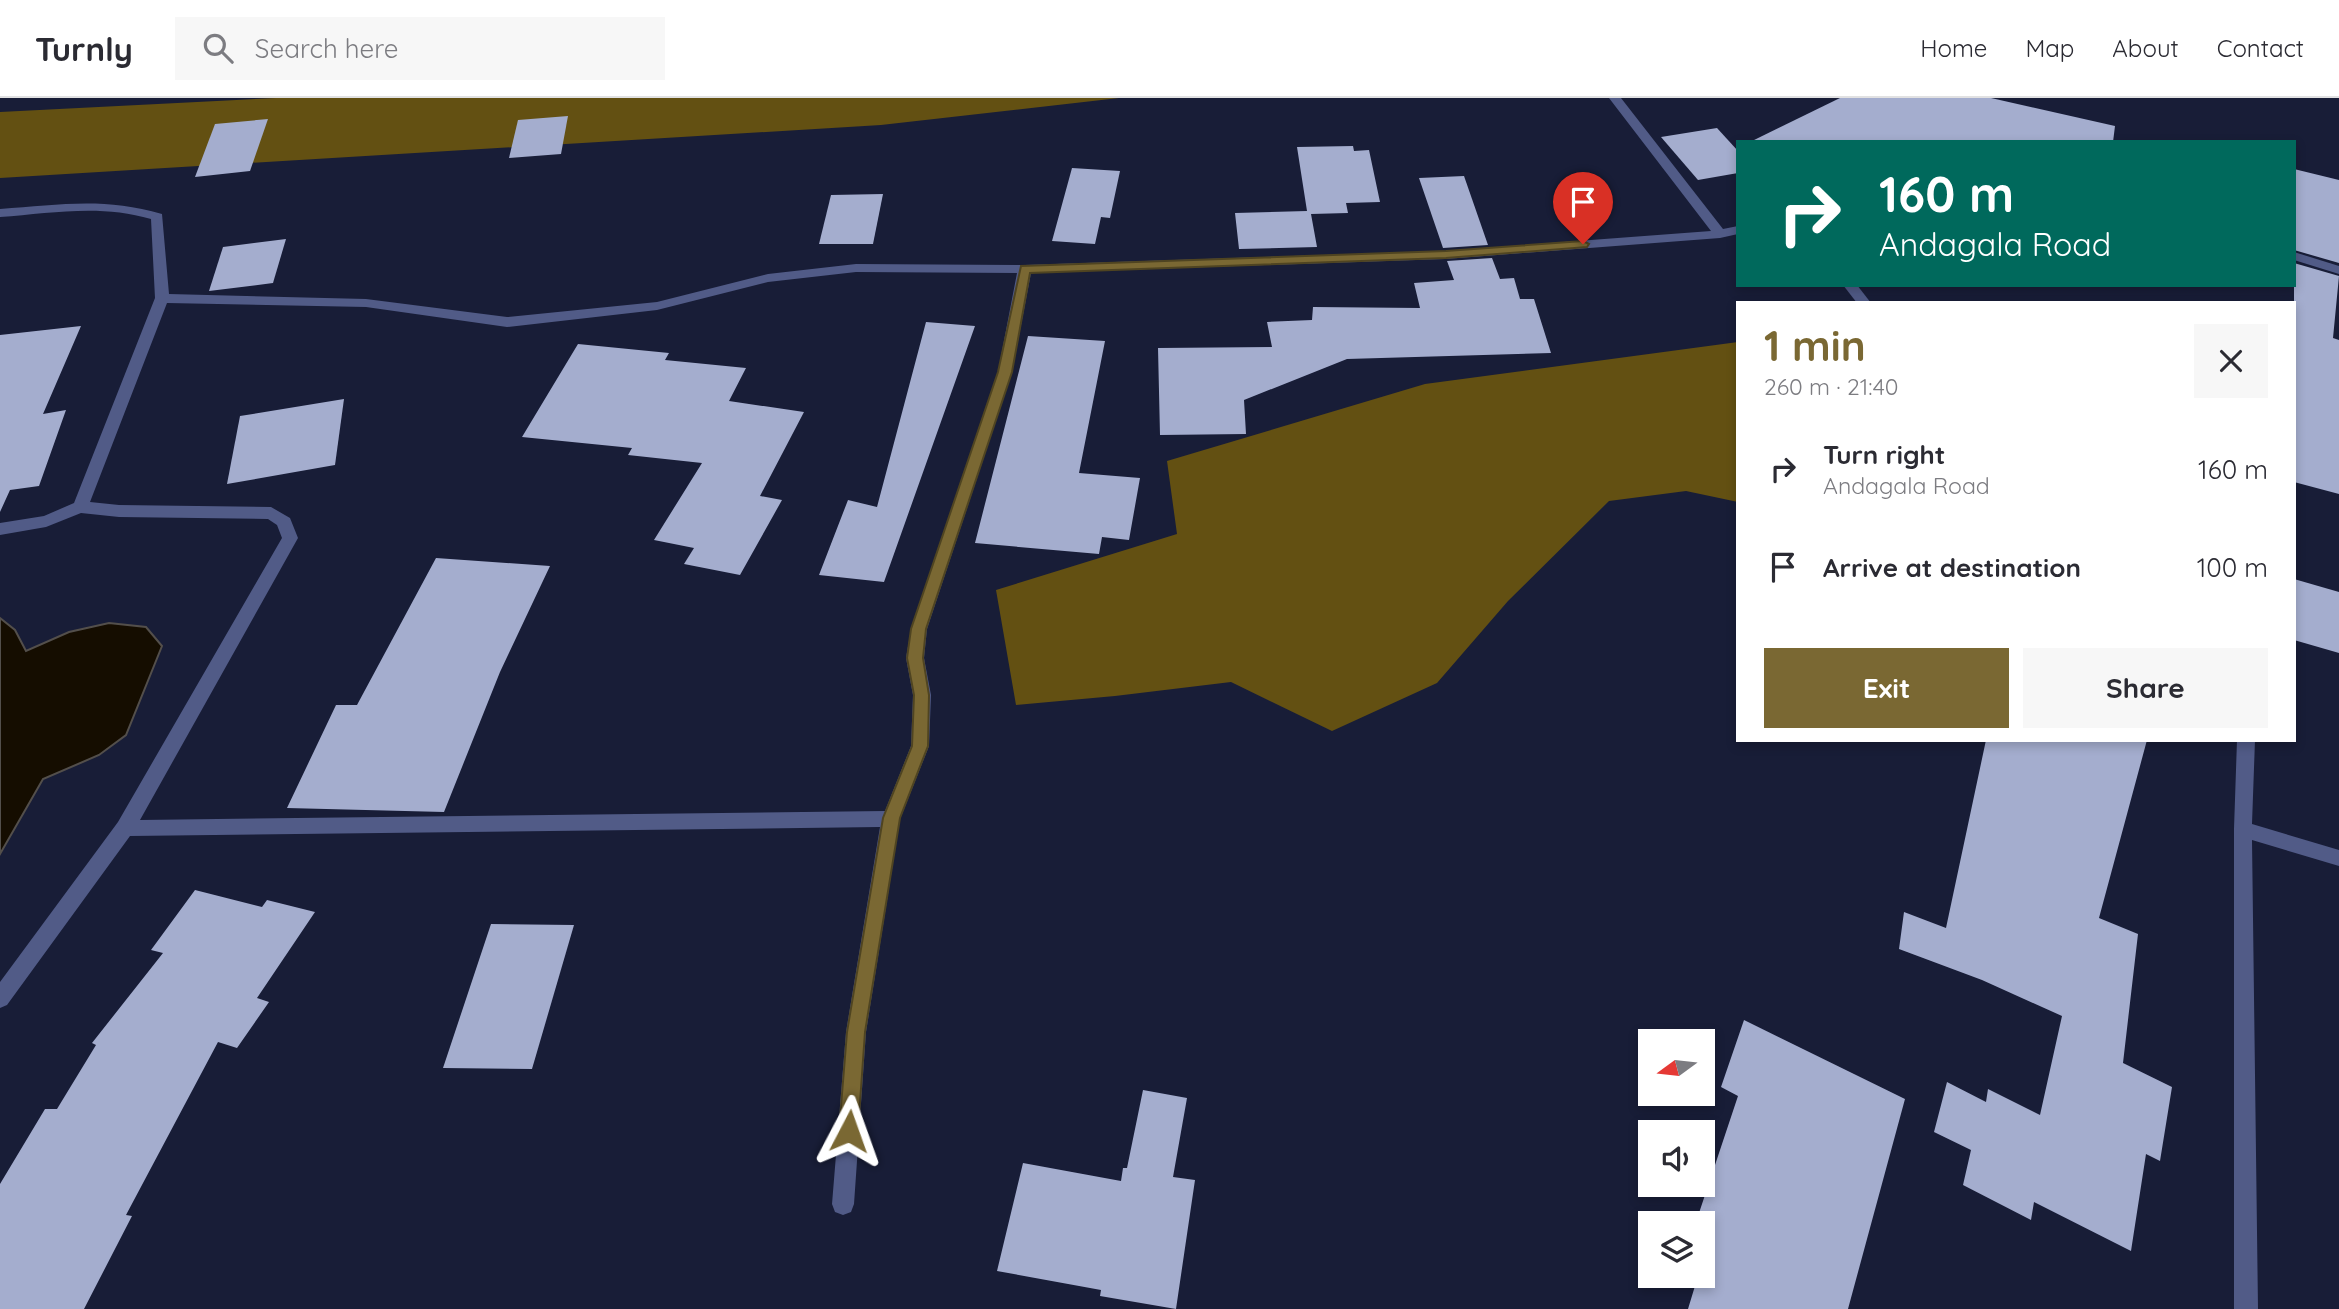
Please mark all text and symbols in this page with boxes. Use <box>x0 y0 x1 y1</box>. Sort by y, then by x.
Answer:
search box <box>175 17 665 80</box>
text: Turnly <box>35 28 133 69</box>
icon: search <box>199 29 237 67</box>
text: Search here <box>255 32 398 65</box>
text: Home <box>1920 33 1987 63</box>
text: Map <box>2025 33 2074 63</box>
text: About <box>2112 33 2179 63</box>
text: Contact <box>2217 33 2304 63</box>
text: 160 m <box>1879 163 2014 224</box>
icon: right <box>1764 168 1855 259</box>
pin <box>1553 172 1613 244</box>
icon: arrive <box>1564 183 1602 221</box>
text: Andagala Road <box>1879 224 2111 264</box>
text: 1 min <box>1764 319 1866 372</box>
button: close <box>2194 324 2268 398</box>
text: 260 m · 21:40 <box>1764 372 1898 401</box>
text: Turn right <box>1823 438 1945 471</box>
icon: right <box>1764 450 1802 488</box>
text: 160 m <box>2198 453 2268 486</box>
text: Andagala Road <box>1823 471 1990 500</box>
icon: arrive <box>1764 548 1802 586</box>
text: Arrive at destination <box>1823 551 2081 584</box>
text: 100 m <box>2197 551 2268 584</box>
button: Exit <box>1764 648 2009 728</box>
button: Share <box>2023 648 2268 728</box>
north arrow <box>1638 1029 1715 1106</box>
map controls <box>1638 1029 1715 1288</box>
position arrow <box>812 1094 886 1168</box>
button: sound <box>1638 1120 1715 1197</box>
button: layers <box>1638 1211 1715 1288</box>

